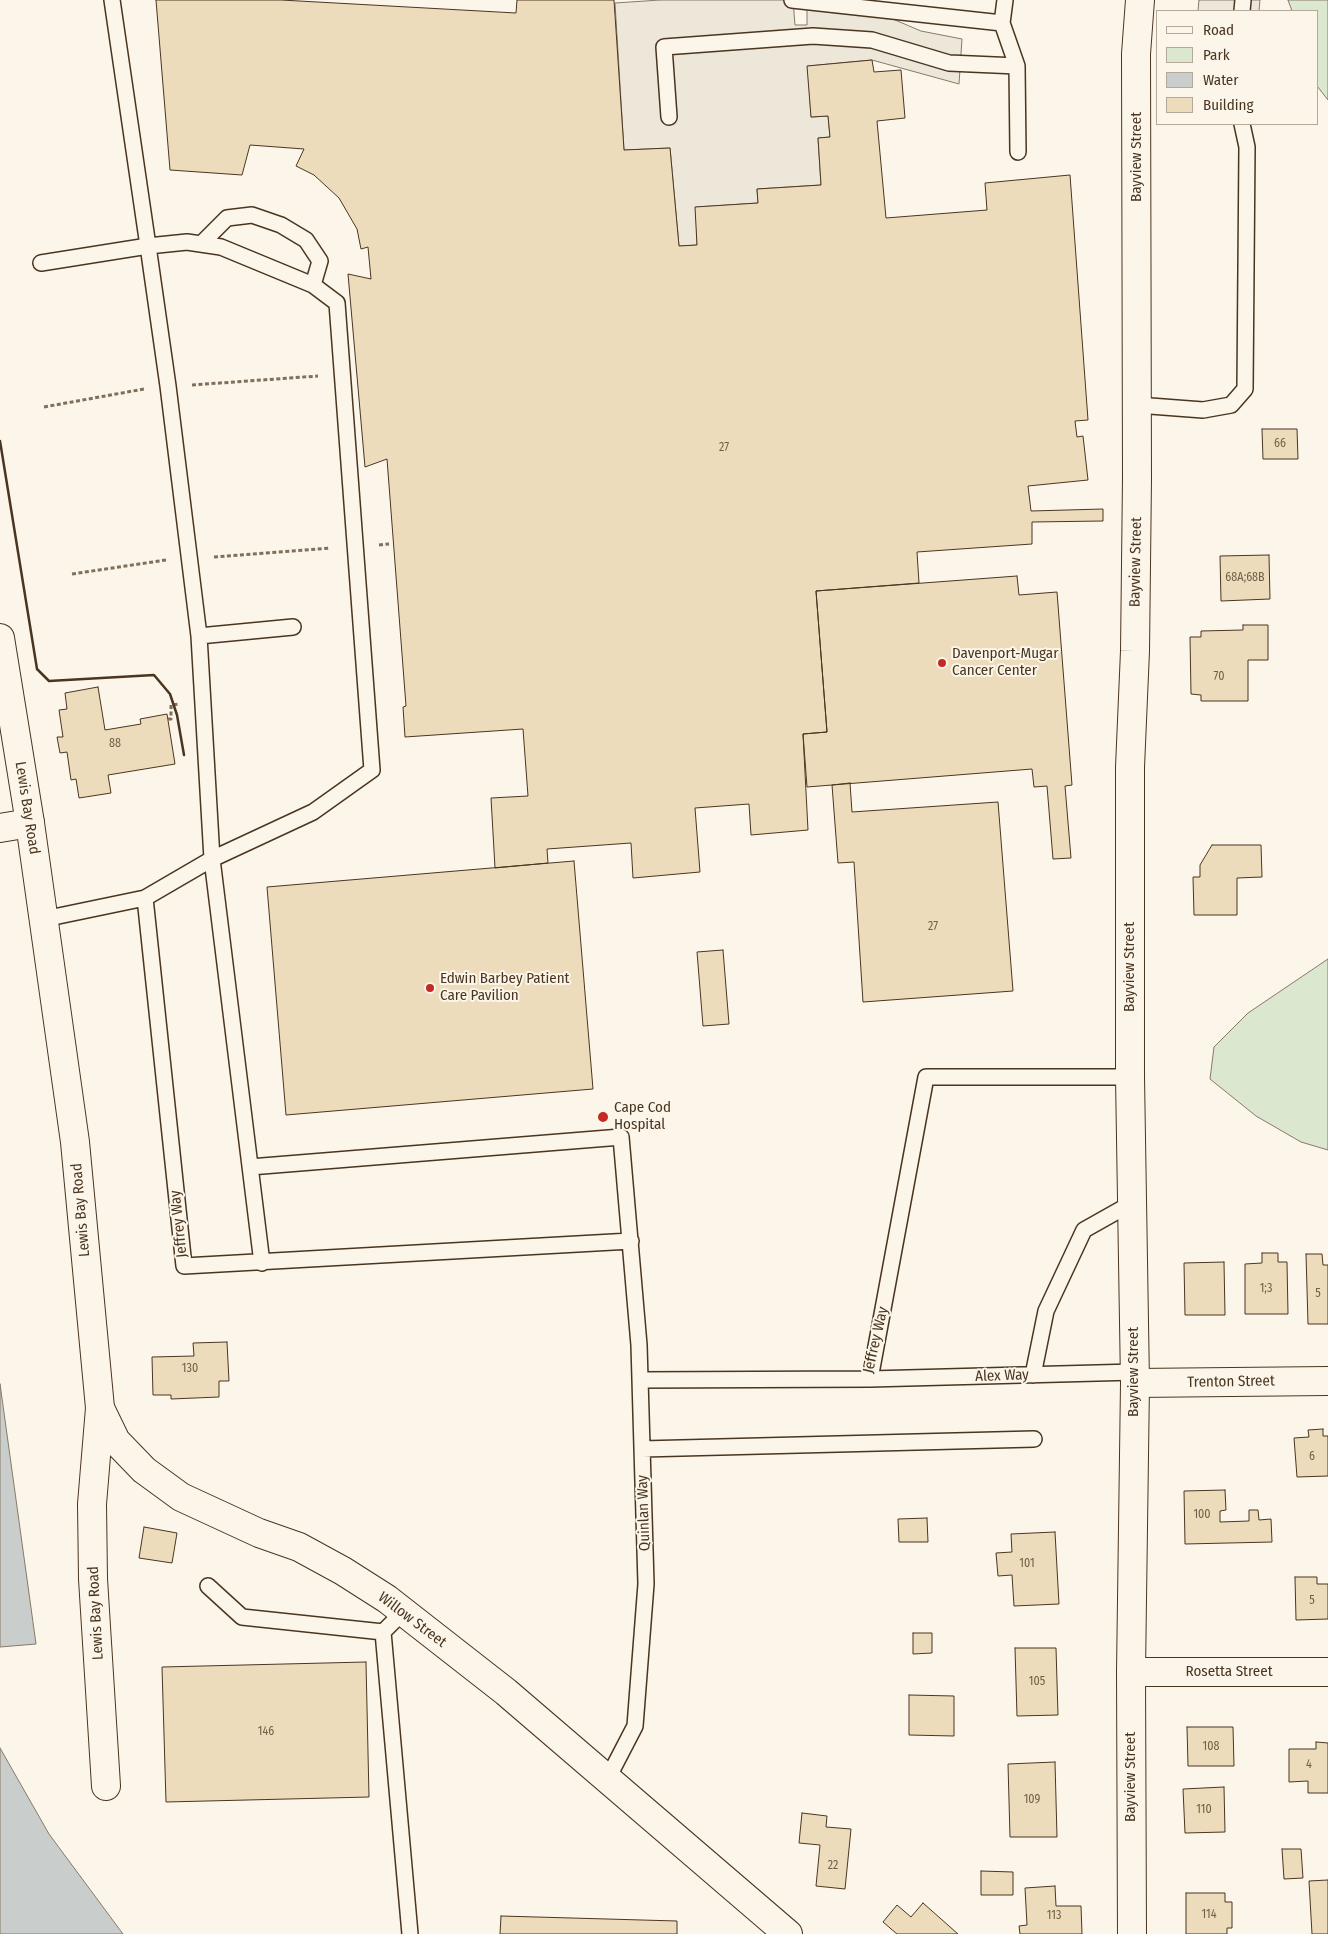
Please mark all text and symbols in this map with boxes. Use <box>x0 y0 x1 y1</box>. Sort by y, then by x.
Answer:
legend <box>1156 10 1318 125</box>
text: Road <box>1203 21 1234 39</box>
text: Park <box>1203 46 1230 64</box>
text: Water <box>1203 71 1238 89</box>
text: Building <box>1203 96 1254 114</box>
street label: Bayview Street <box>1128 112 1146 202</box>
house number: 66 <box>1274 437 1286 451</box>
house number: 27 <box>719 441 729 455</box>
street label: Bayview Street <box>1126 517 1146 607</box>
house number: 68A;68B <box>1225 571 1265 585</box>
place label: Davenport-Mugar Cancer Center <box>952 645 1058 680</box>
marker: Davenport-Mugar Cancer Center <box>936 657 948 669</box>
house number: 70 <box>1214 670 1224 684</box>
house number: 88 <box>109 737 121 751</box>
street label: Lewis Bay Road <box>11 760 43 856</box>
house number: 27 <box>928 920 938 934</box>
street label: Bayview Street <box>1121 922 1139 1012</box>
place label: Edwin Barbey Patient Care Pavilion <box>440 970 569 1005</box>
marker: Edwin Barbey Patient Care Pavilion <box>424 982 436 994</box>
place label: Cape Cod Hospital <box>614 1099 671 1134</box>
marker: Cape Cod Hospital <box>596 1110 610 1124</box>
street label: Lewis Bay Road <box>68 1162 94 1258</box>
street label: Jeffrey Way <box>167 1189 191 1259</box>
house number: 1;3 <box>1260 1282 1272 1296</box>
house number: 5 <box>1315 1287 1321 1301</box>
street label: Jeffrey Way <box>860 1305 892 1375</box>
street label: Bayview Street <box>1125 1327 1143 1417</box>
house number: 130 <box>182 1362 198 1376</box>
street label: Alex Way <box>975 1366 1029 1386</box>
street label: Trenton Street <box>1187 1372 1275 1392</box>
house number: 6 <box>1309 1450 1315 1464</box>
street label: Quinlan Way <box>634 1475 654 1551</box>
house number: 100 <box>1193 1508 1211 1522</box>
house number: 101 <box>1019 1557 1035 1571</box>
street label: Lewis Bay Road <box>85 1566 107 1660</box>
street label: Willow Street <box>374 1588 450 1652</box>
house number: 5 <box>1309 1594 1315 1608</box>
street label: Rosetta Street <box>1185 1663 1273 1681</box>
house number: 105 <box>1029 1675 1045 1689</box>
house number: 146 <box>258 1725 274 1739</box>
street label: Bayview Street <box>1122 1732 1140 1822</box>
house number: 108 <box>1203 1740 1219 1754</box>
house number: 4 <box>1306 1758 1312 1772</box>
house number: 109 <box>1024 1793 1040 1807</box>
house number: 110 <box>1196 1803 1212 1817</box>
house number: 22 <box>828 1859 838 1873</box>
house number: 114 <box>1202 1908 1216 1922</box>
house number: 113 <box>1047 1909 1061 1923</box>

